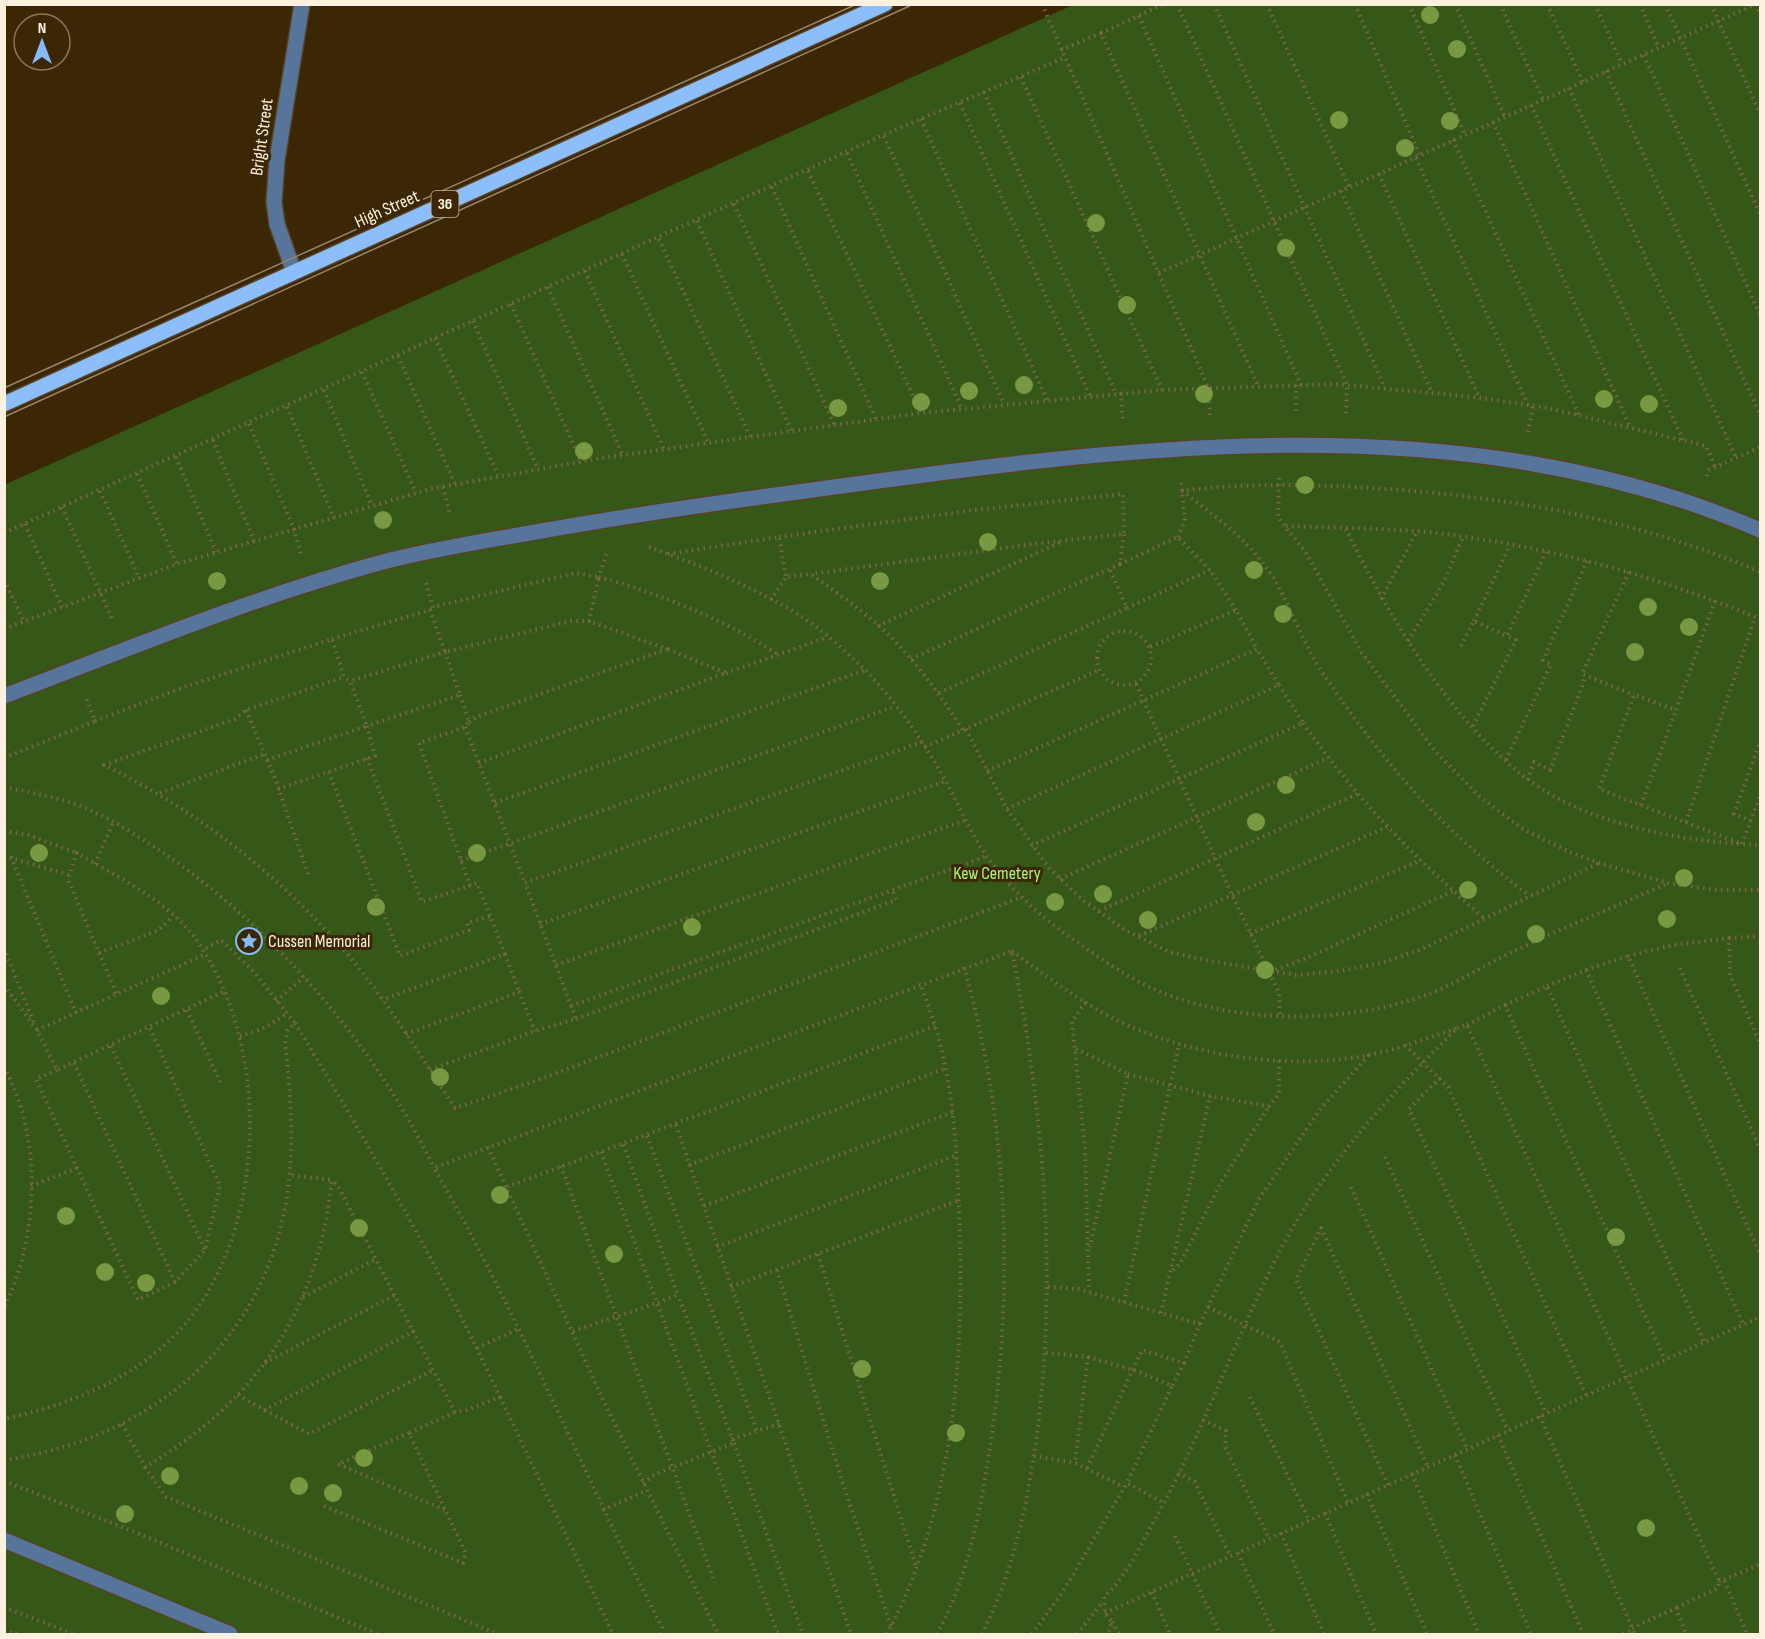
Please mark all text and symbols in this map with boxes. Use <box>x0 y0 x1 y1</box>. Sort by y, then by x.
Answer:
north arrow <box>12 12 72 72</box>
text: N <box>38 19 46 38</box>
street label: Bright Street <box>246 96 278 177</box>
street label: High Street <box>352 185 423 232</box>
road number: 36 <box>432 191 458 217</box>
park label: Kew Cemetery <box>953 863 1041 884</box>
place icon: Cussen Memorial <box>234 926 264 956</box>
place label: Cussen Memorial <box>268 931 370 952</box>

